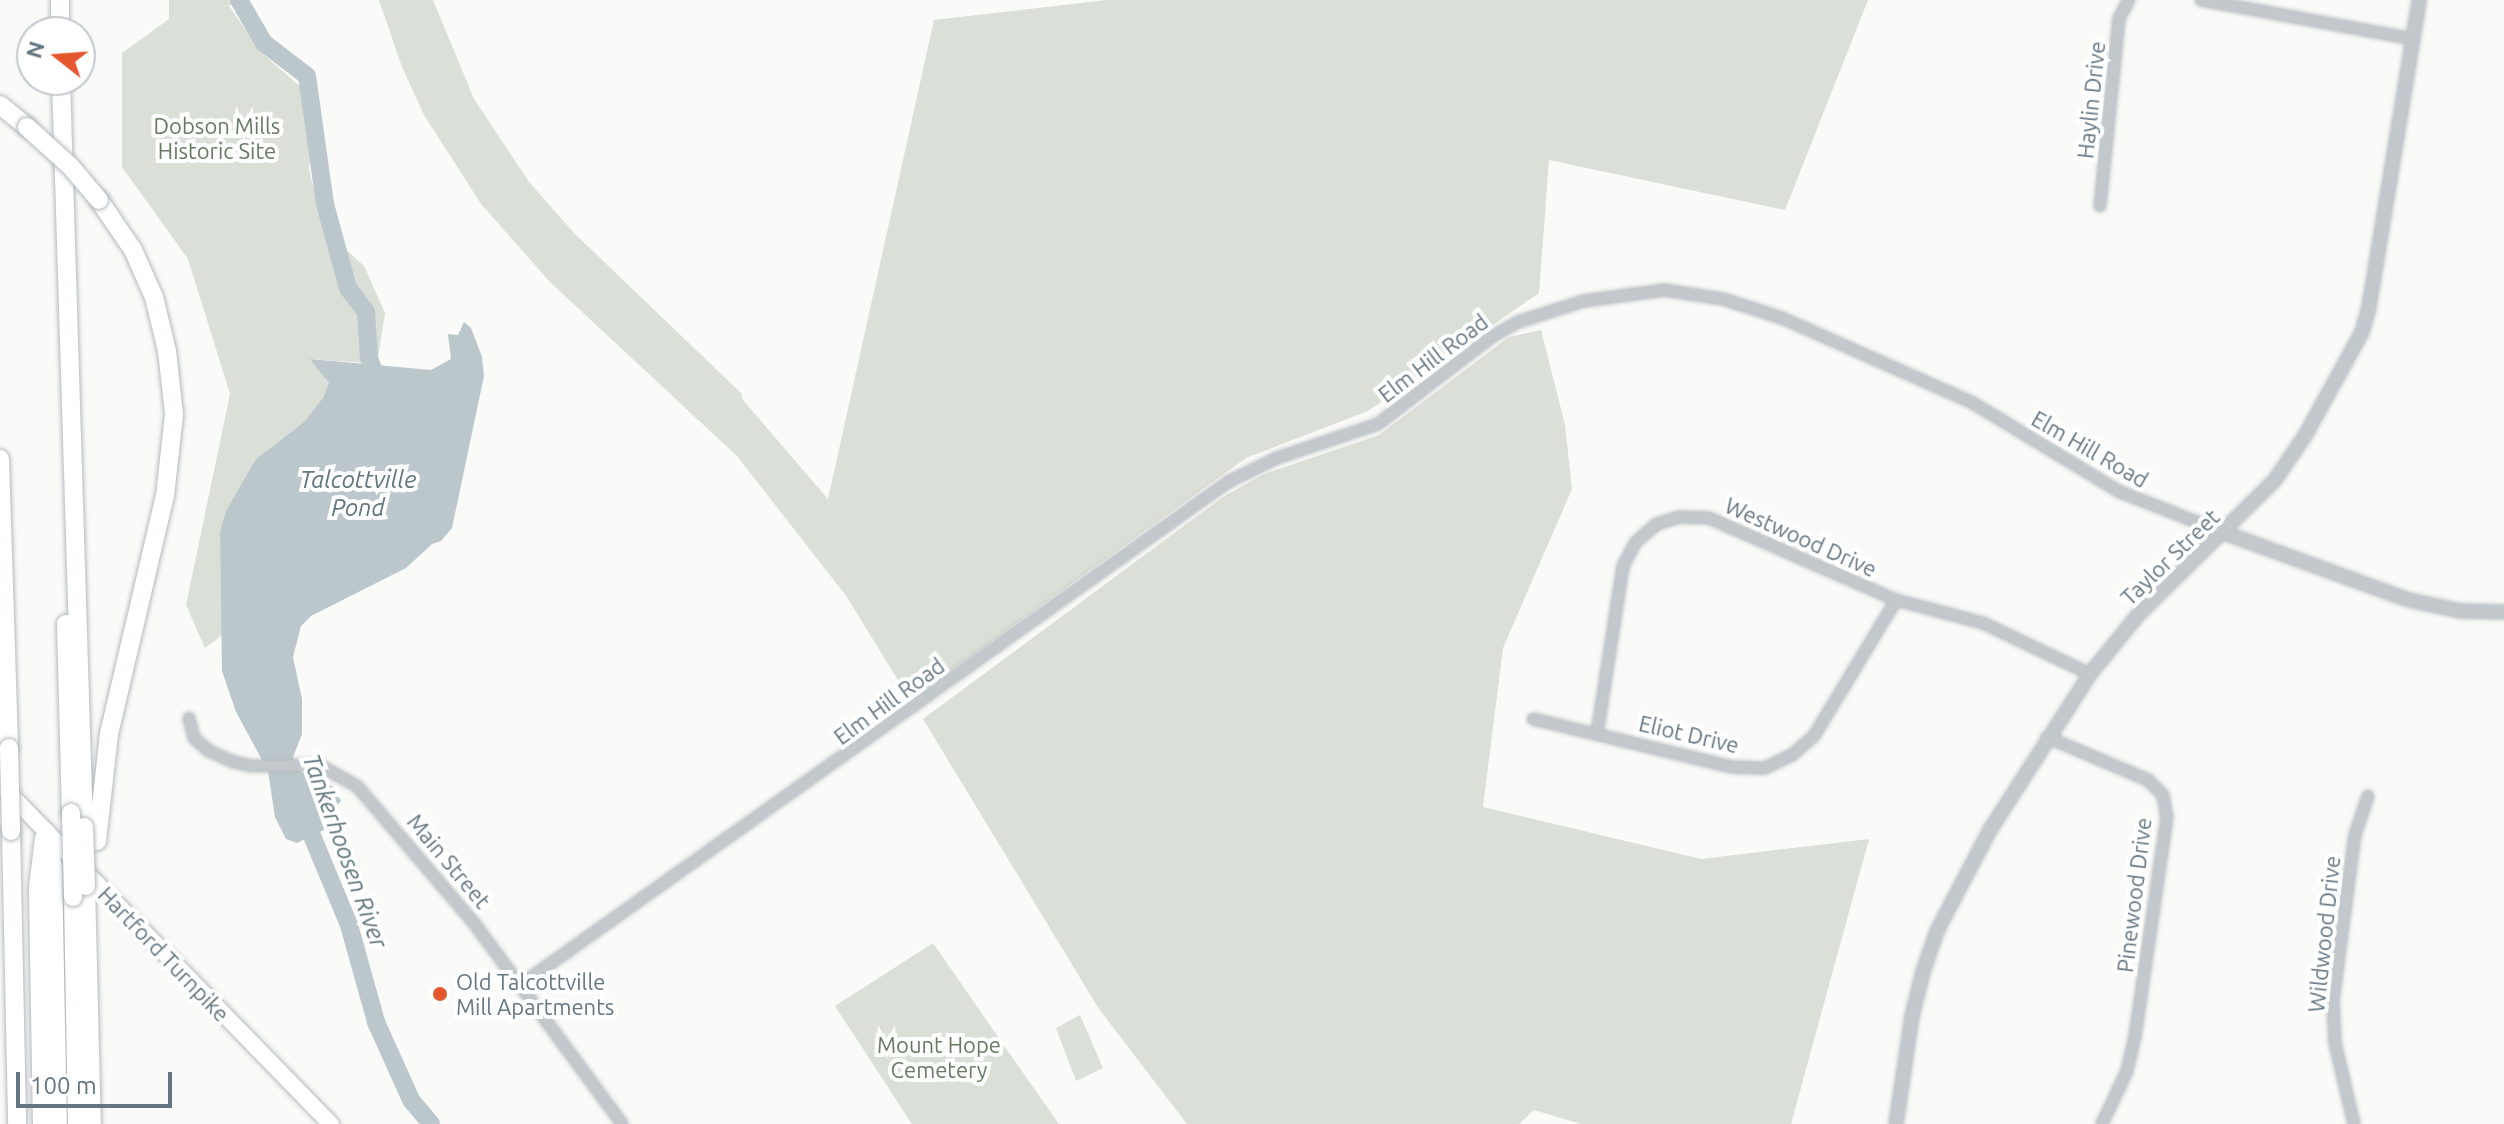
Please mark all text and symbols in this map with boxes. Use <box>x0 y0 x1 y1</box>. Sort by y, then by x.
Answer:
north arrow <box>16 16 96 96</box>
text: N <box>20 38 49 61</box>
street label: Haylin Drive <box>2072 40 2110 160</box>
park label: Dobson Mills Historic Site <box>154 112 280 164</box>
street label: Elm Hill Road <box>1373 308 1493 408</box>
street label: Elm Hill Road <box>2027 405 2153 493</box>
water label: Talcottville Pond <box>300 466 416 522</box>
street label: Westwood Drive <box>1721 492 1881 582</box>
street label: Taylor Street <box>2115 503 2225 611</box>
street label: Elm Hill Road <box>829 652 949 750</box>
street label: Eliot Drive <box>1636 710 1742 758</box>
water label: Tankerhoosen River <box>296 750 394 952</box>
street label: Main Street <box>402 809 496 913</box>
street label: Pinewood Drive <box>2111 816 2157 974</box>
street label: Wildwood Drive <box>2303 854 2345 1014</box>
street label: Hartford Turnpike <box>93 881 235 1027</box>
place label: Old Talcottville Mill Apartments <box>456 968 614 1020</box>
marker: Old Talcottville Mill Apartments <box>431 985 449 1003</box>
park label: Mount Hope Cemetery <box>877 1031 1001 1082</box>
scale bar <box>20 1056 176 1106</box>
text: 100 m <box>30 1072 97 1099</box>

